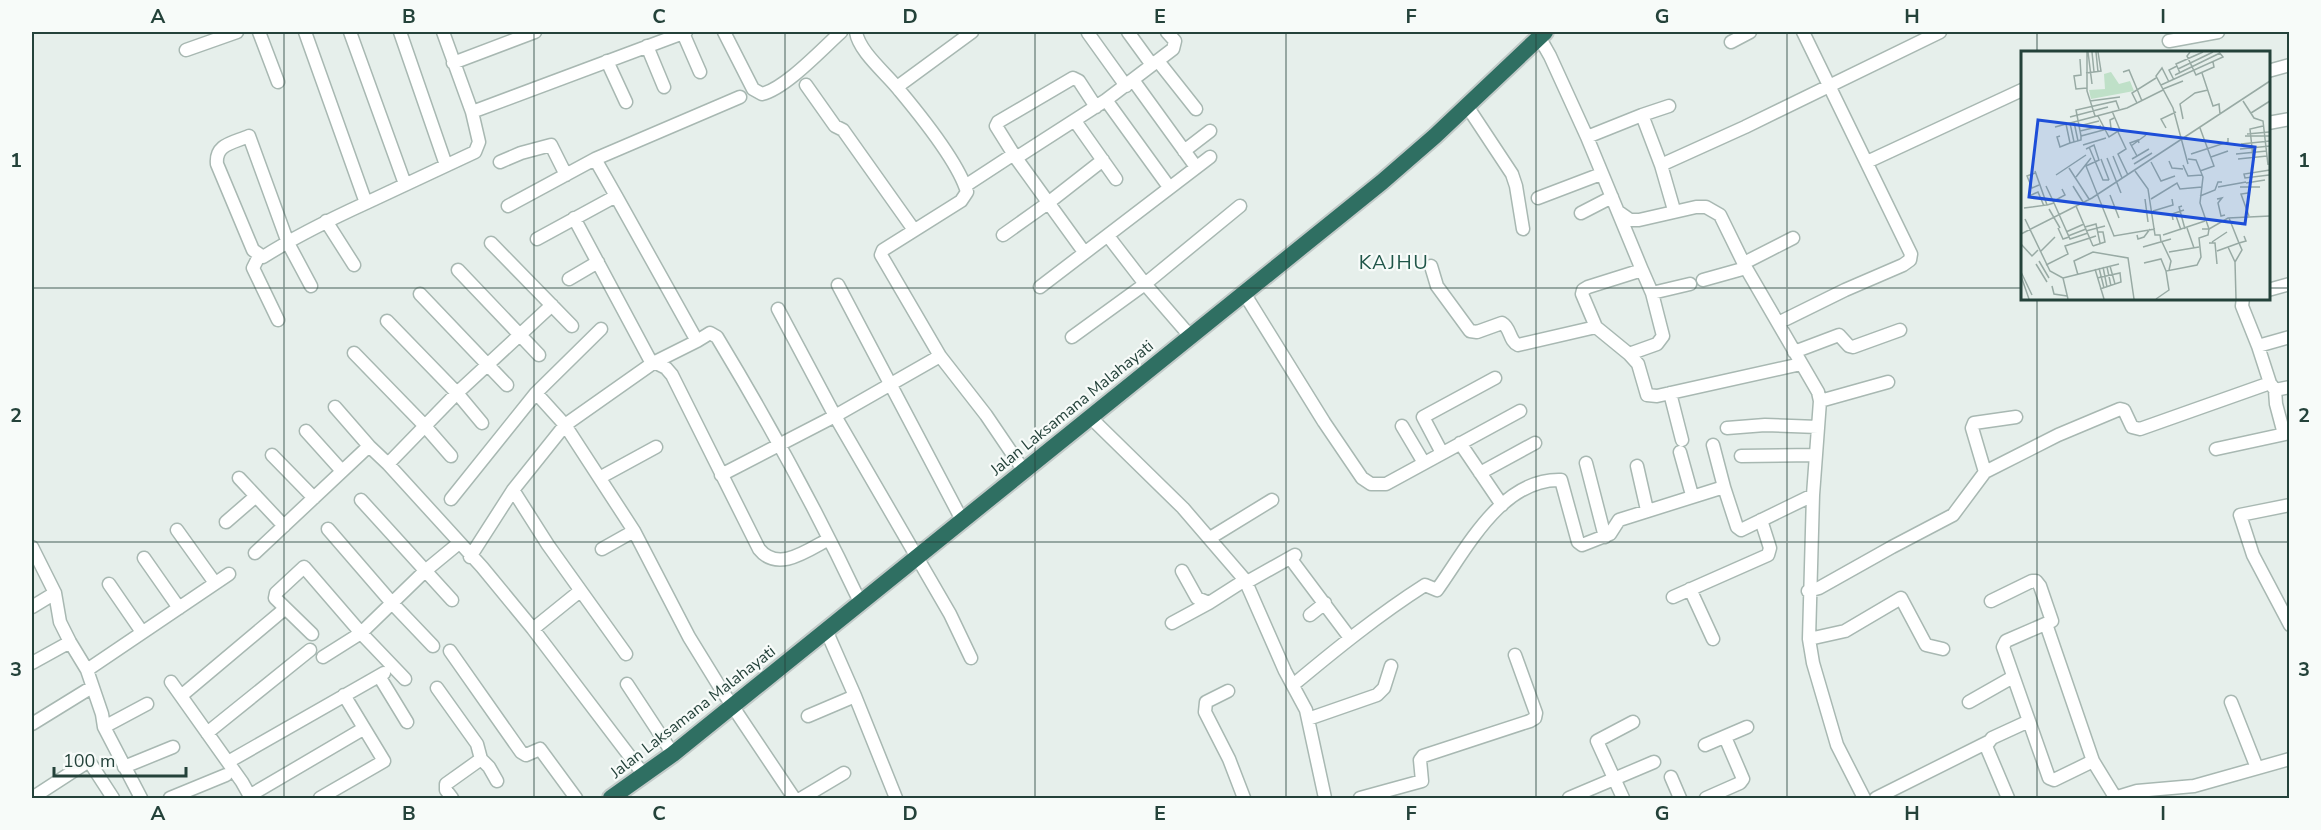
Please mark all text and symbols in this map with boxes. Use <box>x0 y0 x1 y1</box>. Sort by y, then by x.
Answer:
text: A <box>151 3 166 30</box>
text: B <box>402 3 416 30</box>
text: C <box>652 3 666 30</box>
text: D <box>902 3 918 30</box>
text: E <box>1154 3 1166 30</box>
text: F <box>1405 3 1417 30</box>
text: G <box>1655 3 1669 30</box>
text: H <box>1904 3 1920 30</box>
text: I <box>2160 3 2166 30</box>
inset map <box>2021 51 2270 300</box>
text: 1 <box>10 147 22 174</box>
text: 1 <box>2298 147 2310 174</box>
district label: KAJHU <box>1359 249 1429 276</box>
street label: Jalan Laksamana Malahayati <box>985 335 1158 481</box>
text: 2 <box>10 402 22 429</box>
text: 2 <box>2298 402 2310 429</box>
street label: Jalan Laksamana Malahayati <box>605 641 780 784</box>
text: 3 <box>10 656 22 683</box>
text: 3 <box>2298 656 2310 683</box>
scale bar <box>54 740 186 778</box>
text: 100 m <box>63 749 115 773</box>
text: A <box>151 800 166 827</box>
text: B <box>402 800 416 827</box>
text: C <box>652 800 666 827</box>
text: D <box>902 800 918 827</box>
text: E <box>1154 800 1166 827</box>
text: F <box>1405 800 1417 827</box>
text: G <box>1655 800 1669 827</box>
text: H <box>1904 800 1920 827</box>
text: I <box>2160 800 2166 827</box>

